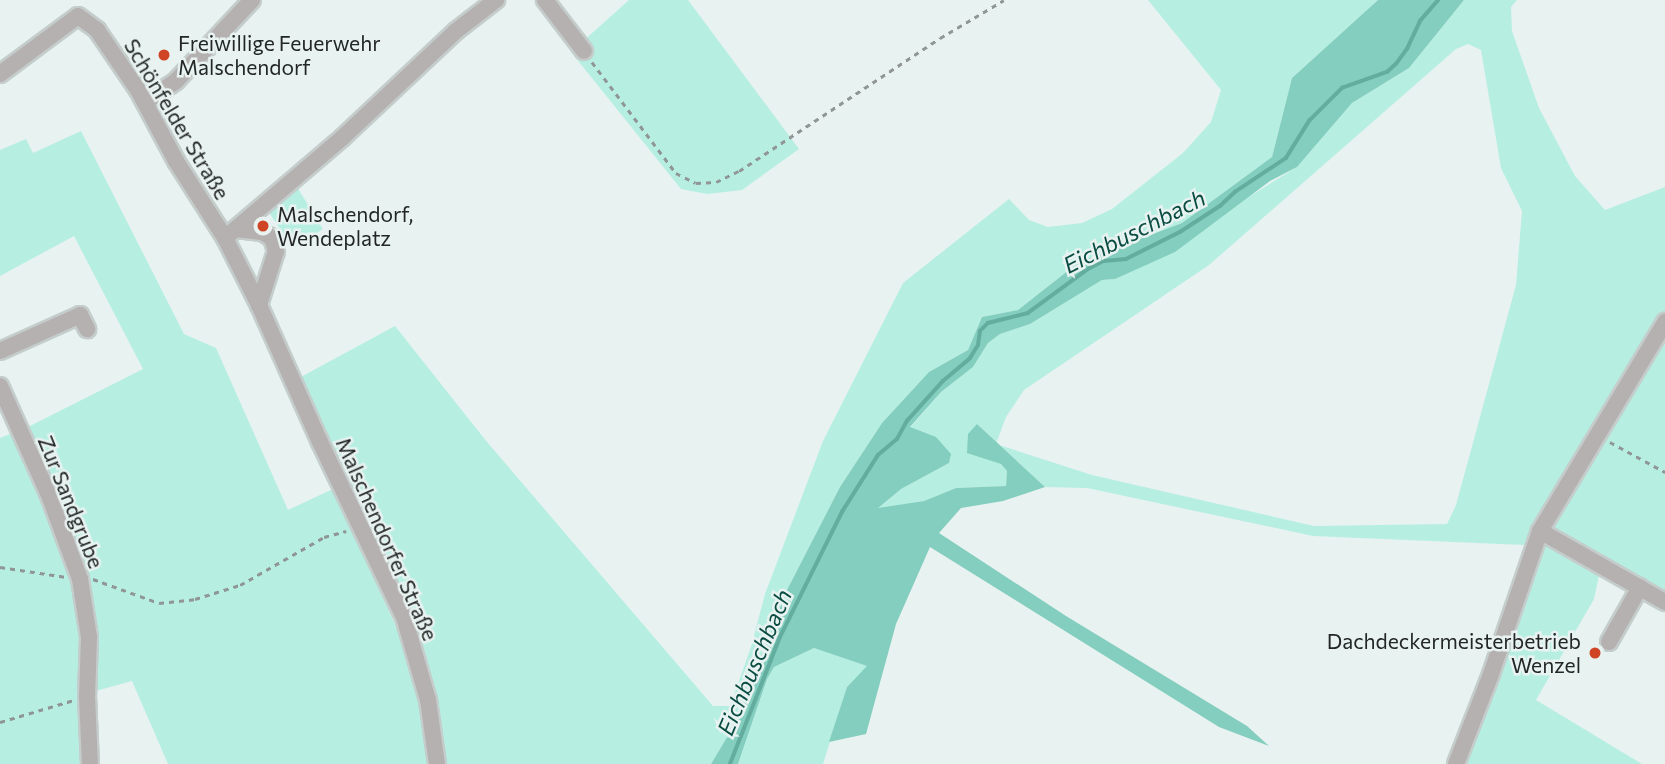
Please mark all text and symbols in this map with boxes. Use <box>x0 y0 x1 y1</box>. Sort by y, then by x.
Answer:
place label: Freiwillige Feuerwehr Malschendorf <box>178 30 381 80</box>
street label: Schönfelder Straße <box>119 34 235 204</box>
marker: Freiwillige Feuerwehr Malschendorf <box>156 47 172 63</box>
water label: Eichbuschbach <box>1058 183 1210 279</box>
place label: Malschendorf, Wendeplatz <box>277 201 413 251</box>
marker: Malschendorf, Wendeplatz <box>255 218 271 234</box>
street label: Zur Sandgrube <box>33 432 109 572</box>
street label: Malschendorfer Straße <box>331 434 443 644</box>
water label: Eichbuschbach <box>711 585 797 739</box>
place label: Dachdeckermeisterbetrieb Wenzel <box>1327 628 1581 678</box>
marker: Dachdeckermeisterbetrieb Wenzel <box>1587 645 1603 661</box>

